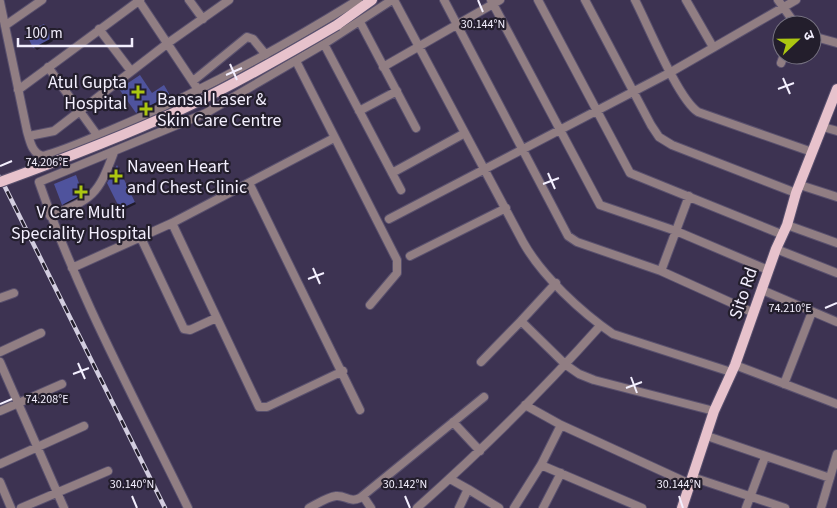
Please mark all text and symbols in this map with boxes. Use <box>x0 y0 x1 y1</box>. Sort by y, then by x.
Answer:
scale bar <box>18 15 131 47</box>
north arrow <box>772 15 822 65</box>
text: 30.144°N <box>461 16 505 33</box>
text: 100 m <box>25 23 63 44</box>
text: उ <box>797 28 819 44</box>
place label: Atul Gupta Hospital <box>48 70 127 116</box>
marker: Atul Gupta Hospital <box>131 85 145 99</box>
place label: Bansal Laser & Skin Care Centre <box>157 87 282 133</box>
marker: Bansal Laser & Skin Care Centre <box>139 102 153 116</box>
text: 74.206°E <box>25 154 69 171</box>
place label: Naveen Heart and Chest Clinic <box>127 154 247 200</box>
marker: Naveen Heart and Chest Clinic <box>109 169 123 183</box>
marker: V Care Multi Speciality Hospital <box>74 185 88 199</box>
place label: V Care Multi Speciality Hospital <box>11 200 151 246</box>
street label: Sito Rd <box>723 264 764 322</box>
text: 74.210°E <box>768 300 812 317</box>
text: 74.208°E <box>25 391 69 408</box>
text: 30.140°N <box>110 476 154 493</box>
text: 30.142°N <box>383 476 427 493</box>
text: 30.144°N <box>657 476 701 493</box>

